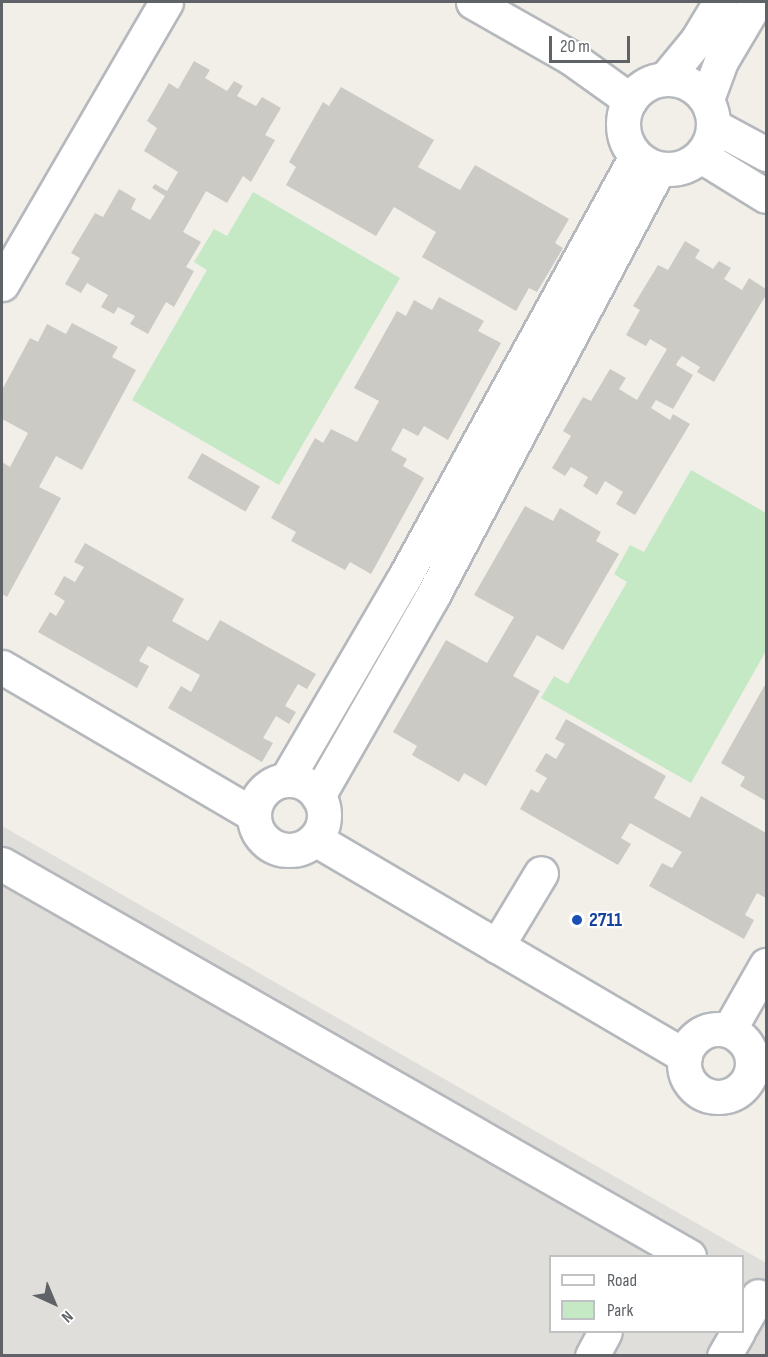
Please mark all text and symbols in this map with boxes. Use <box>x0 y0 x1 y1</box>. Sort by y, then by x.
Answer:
scale bar <box>552 24 633 62</box>
text: 20 m <box>560 36 590 57</box>
place label: 2711 <box>589 908 622 932</box>
marker: 2711 <box>570 913 584 927</box>
legend <box>549 1255 744 1333</box>
text: Road <box>607 1270 637 1291</box>
north arrow <box>24 1273 84 1333</box>
text: Park <box>607 1300 633 1321</box>
text: N <box>57 1307 77 1326</box>

